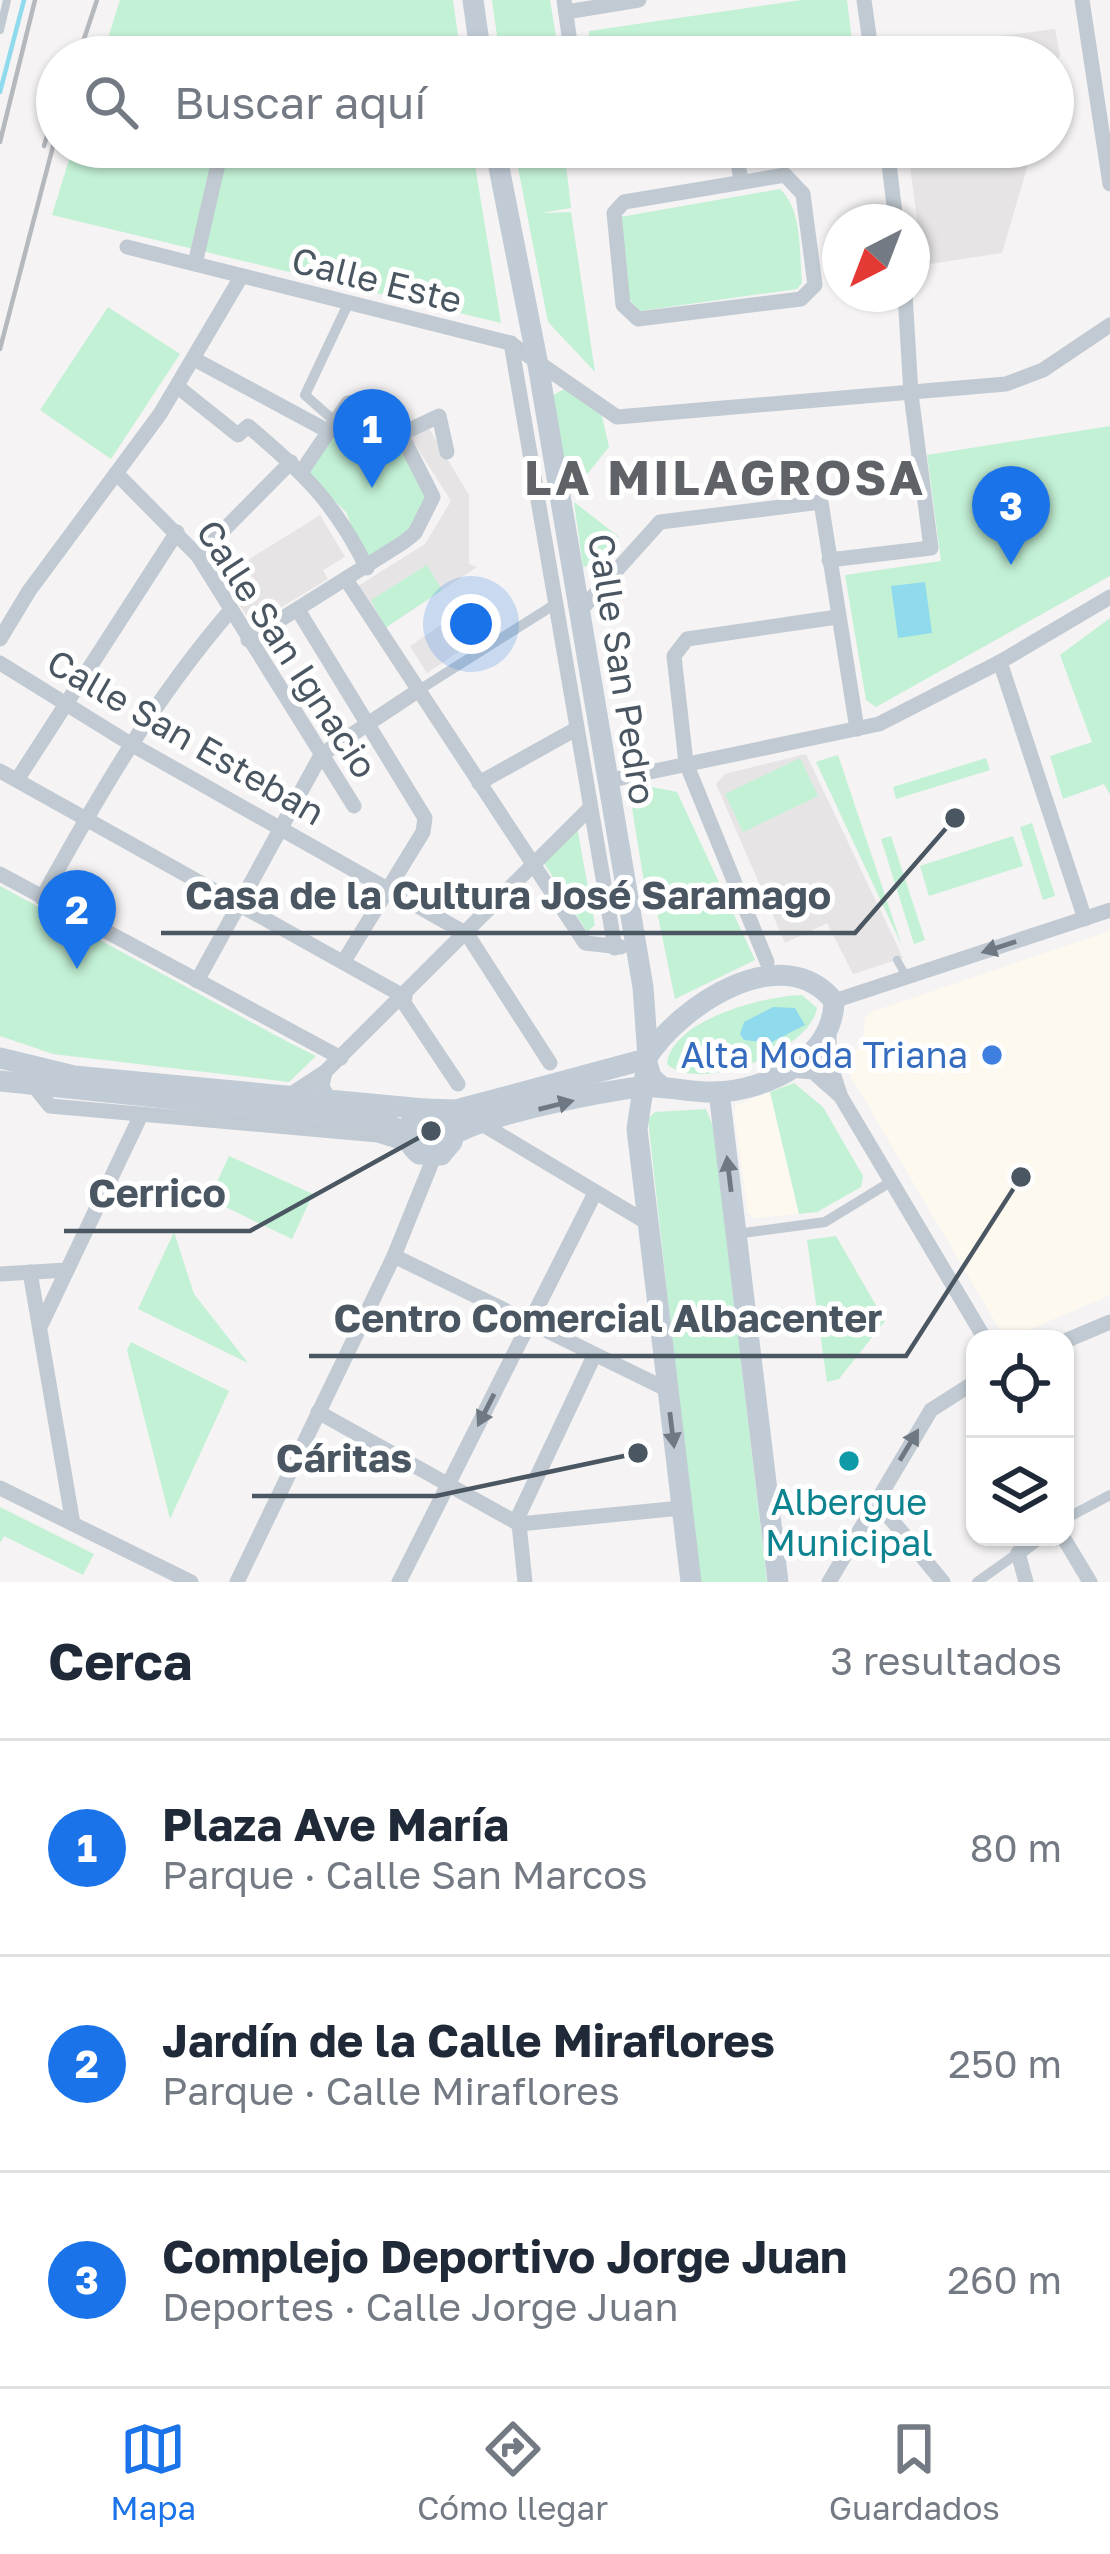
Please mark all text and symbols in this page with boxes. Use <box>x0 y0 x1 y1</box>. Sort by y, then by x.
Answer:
search box <box>36 36 1074 168</box>
icon: search <box>78 69 144 135</box>
text: Buscar aquí <box>174 75 426 129</box>
north arrow <box>822 204 930 312</box>
street label: Calle Este <box>288 238 467 321</box>
pin: 1 <box>333 389 411 488</box>
district label: LA MILAGROSA <box>524 448 926 506</box>
pin: 3 <box>972 466 1050 565</box>
street label: Calle San Ignacio <box>188 512 387 786</box>
street label: Calle San Pedro <box>580 531 665 807</box>
your location <box>441 594 501 654</box>
street label: Calle San Esteban <box>40 640 332 833</box>
callout: Casa de la Cultura José Saramago <box>161 858 855 933</box>
pin: 2 <box>38 870 116 969</box>
text: Casa de la Cultura José Saramago <box>185 871 831 918</box>
one-way arrow <box>980 939 1017 958</box>
place label: Alta Moda Triana <box>680 1033 968 1076</box>
marker: Alta Moda Triana <box>979 1042 1005 1068</box>
one-way arrow <box>538 1095 575 1114</box>
one-way arrow <box>720 1155 739 1192</box>
callout: Cerrico <box>64 1156 250 1231</box>
text: Cerrico <box>88 1169 226 1216</box>
callout: Centro Comercial Albacenter <box>309 1281 906 1356</box>
text: Centro Comercial Albacenter <box>334 1294 882 1341</box>
map controls <box>966 1330 1074 1546</box>
button: locate <box>966 1330 1074 1438</box>
one-way arrow <box>476 1393 496 1427</box>
one-way arrow <box>662 1412 681 1449</box>
callout: Cáritas <box>252 1421 436 1496</box>
one-way arrow <box>898 1428 919 1462</box>
text: Cáritas <box>276 1434 412 1481</box>
button: layers <box>966 1438 1074 1546</box>
marker: Albergue Municipal <box>836 1448 862 1474</box>
place label: Albergue Municipal <box>765 1480 933 1564</box>
text: Cerca <box>48 1630 192 1691</box>
text: 3 resultados <box>830 1637 1062 1684</box>
text: Plaza Ave María <box>162 1797 509 1851</box>
text: 1 <box>77 1824 97 1871</box>
text: 80 m <box>970 1824 1062 1871</box>
text: Parque · Calle San Marcos <box>162 1851 647 1898</box>
text: Jardín de la Calle Miraflores <box>162 2013 775 2067</box>
text: 2 <box>75 2040 99 2087</box>
text: 250 m <box>948 2040 1062 2087</box>
text: Parque · Calle Miraflores <box>162 2067 620 2114</box>
text: Complejo Deportivo Jorge Juan <box>162 2229 847 2283</box>
text: 3 <box>75 2256 99 2303</box>
text: 260 m <box>947 2256 1062 2303</box>
text: Deportes · Calle Jorge Juan <box>162 2283 678 2330</box>
tab: Mapa <box>110 2416 196 2527</box>
tab: Cómo llegar <box>417 2416 608 2527</box>
tab: Guardados <box>829 2416 1000 2527</box>

